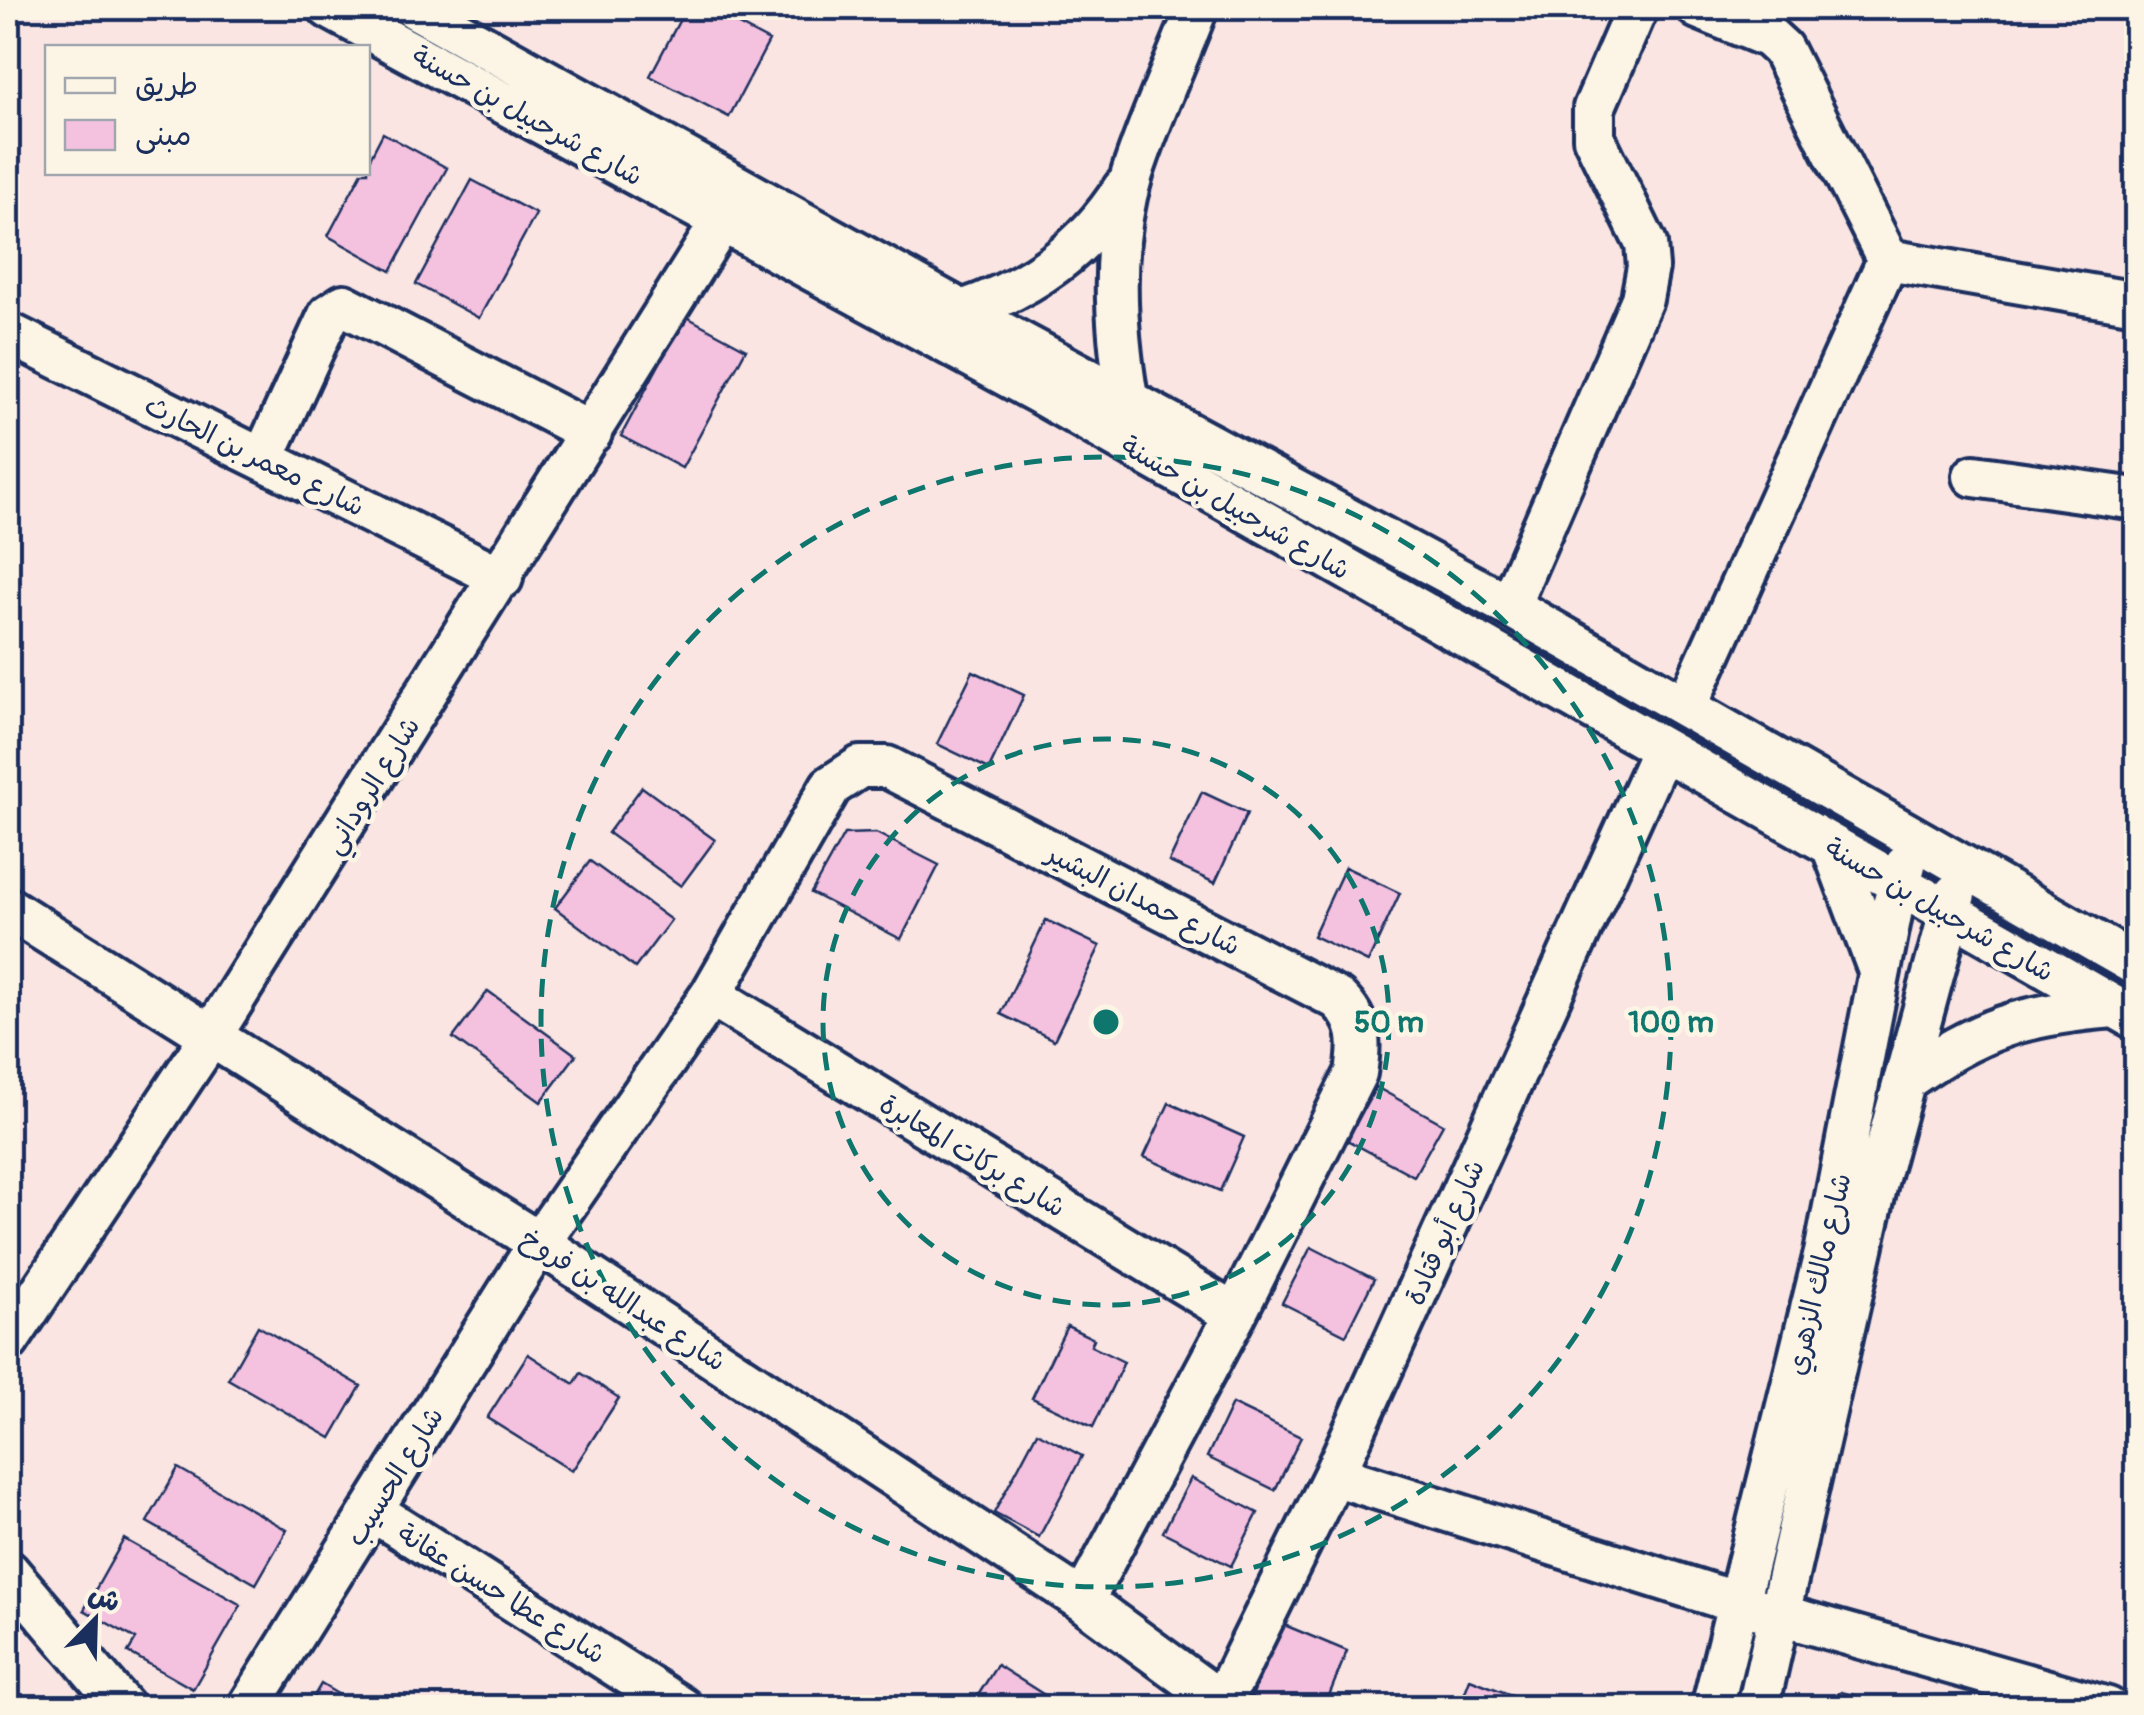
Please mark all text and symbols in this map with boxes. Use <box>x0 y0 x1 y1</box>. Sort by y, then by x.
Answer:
street label: شارع شرحبيل بن حسنة <box>405 38 649 195</box>
legend <box>45 45 370 175</box>
text: طريق <box>135 67 198 104</box>
text: مبنى <box>135 117 191 154</box>
street label: شارع معمر بن الحارث <box>138 388 370 526</box>
street label: شارع شرحبيل بن حسنة <box>1114 428 1356 589</box>
street label: شارع الروداني <box>316 711 433 864</box>
street label: شارع شرحبيل بن حسنة <box>1818 830 2060 991</box>
street label: شارع حمدان البشير <box>1038 836 1246 965</box>
centre of rings <box>1088 1004 1124 1040</box>
text: 50 m <box>1354 1004 1424 1041</box>
text: 100 m <box>1628 1004 1714 1041</box>
street label: شارع بركات المعابرة <box>872 1087 1072 1226</box>
street label: شارع أبو قتادة <box>1398 1154 1494 1311</box>
street label: شارع مالك الزهري <box>1779 1170 1862 1379</box>
street label: شارع عبدالله بن فروخ <box>513 1221 732 1381</box>
street label: شارع الحسيب <box>339 1401 453 1553</box>
street label: شارع عطا حسن عفانة <box>390 1516 612 1673</box>
north arrow <box>45 1570 145 1670</box>
text: ش <box>83 1576 125 1620</box>

